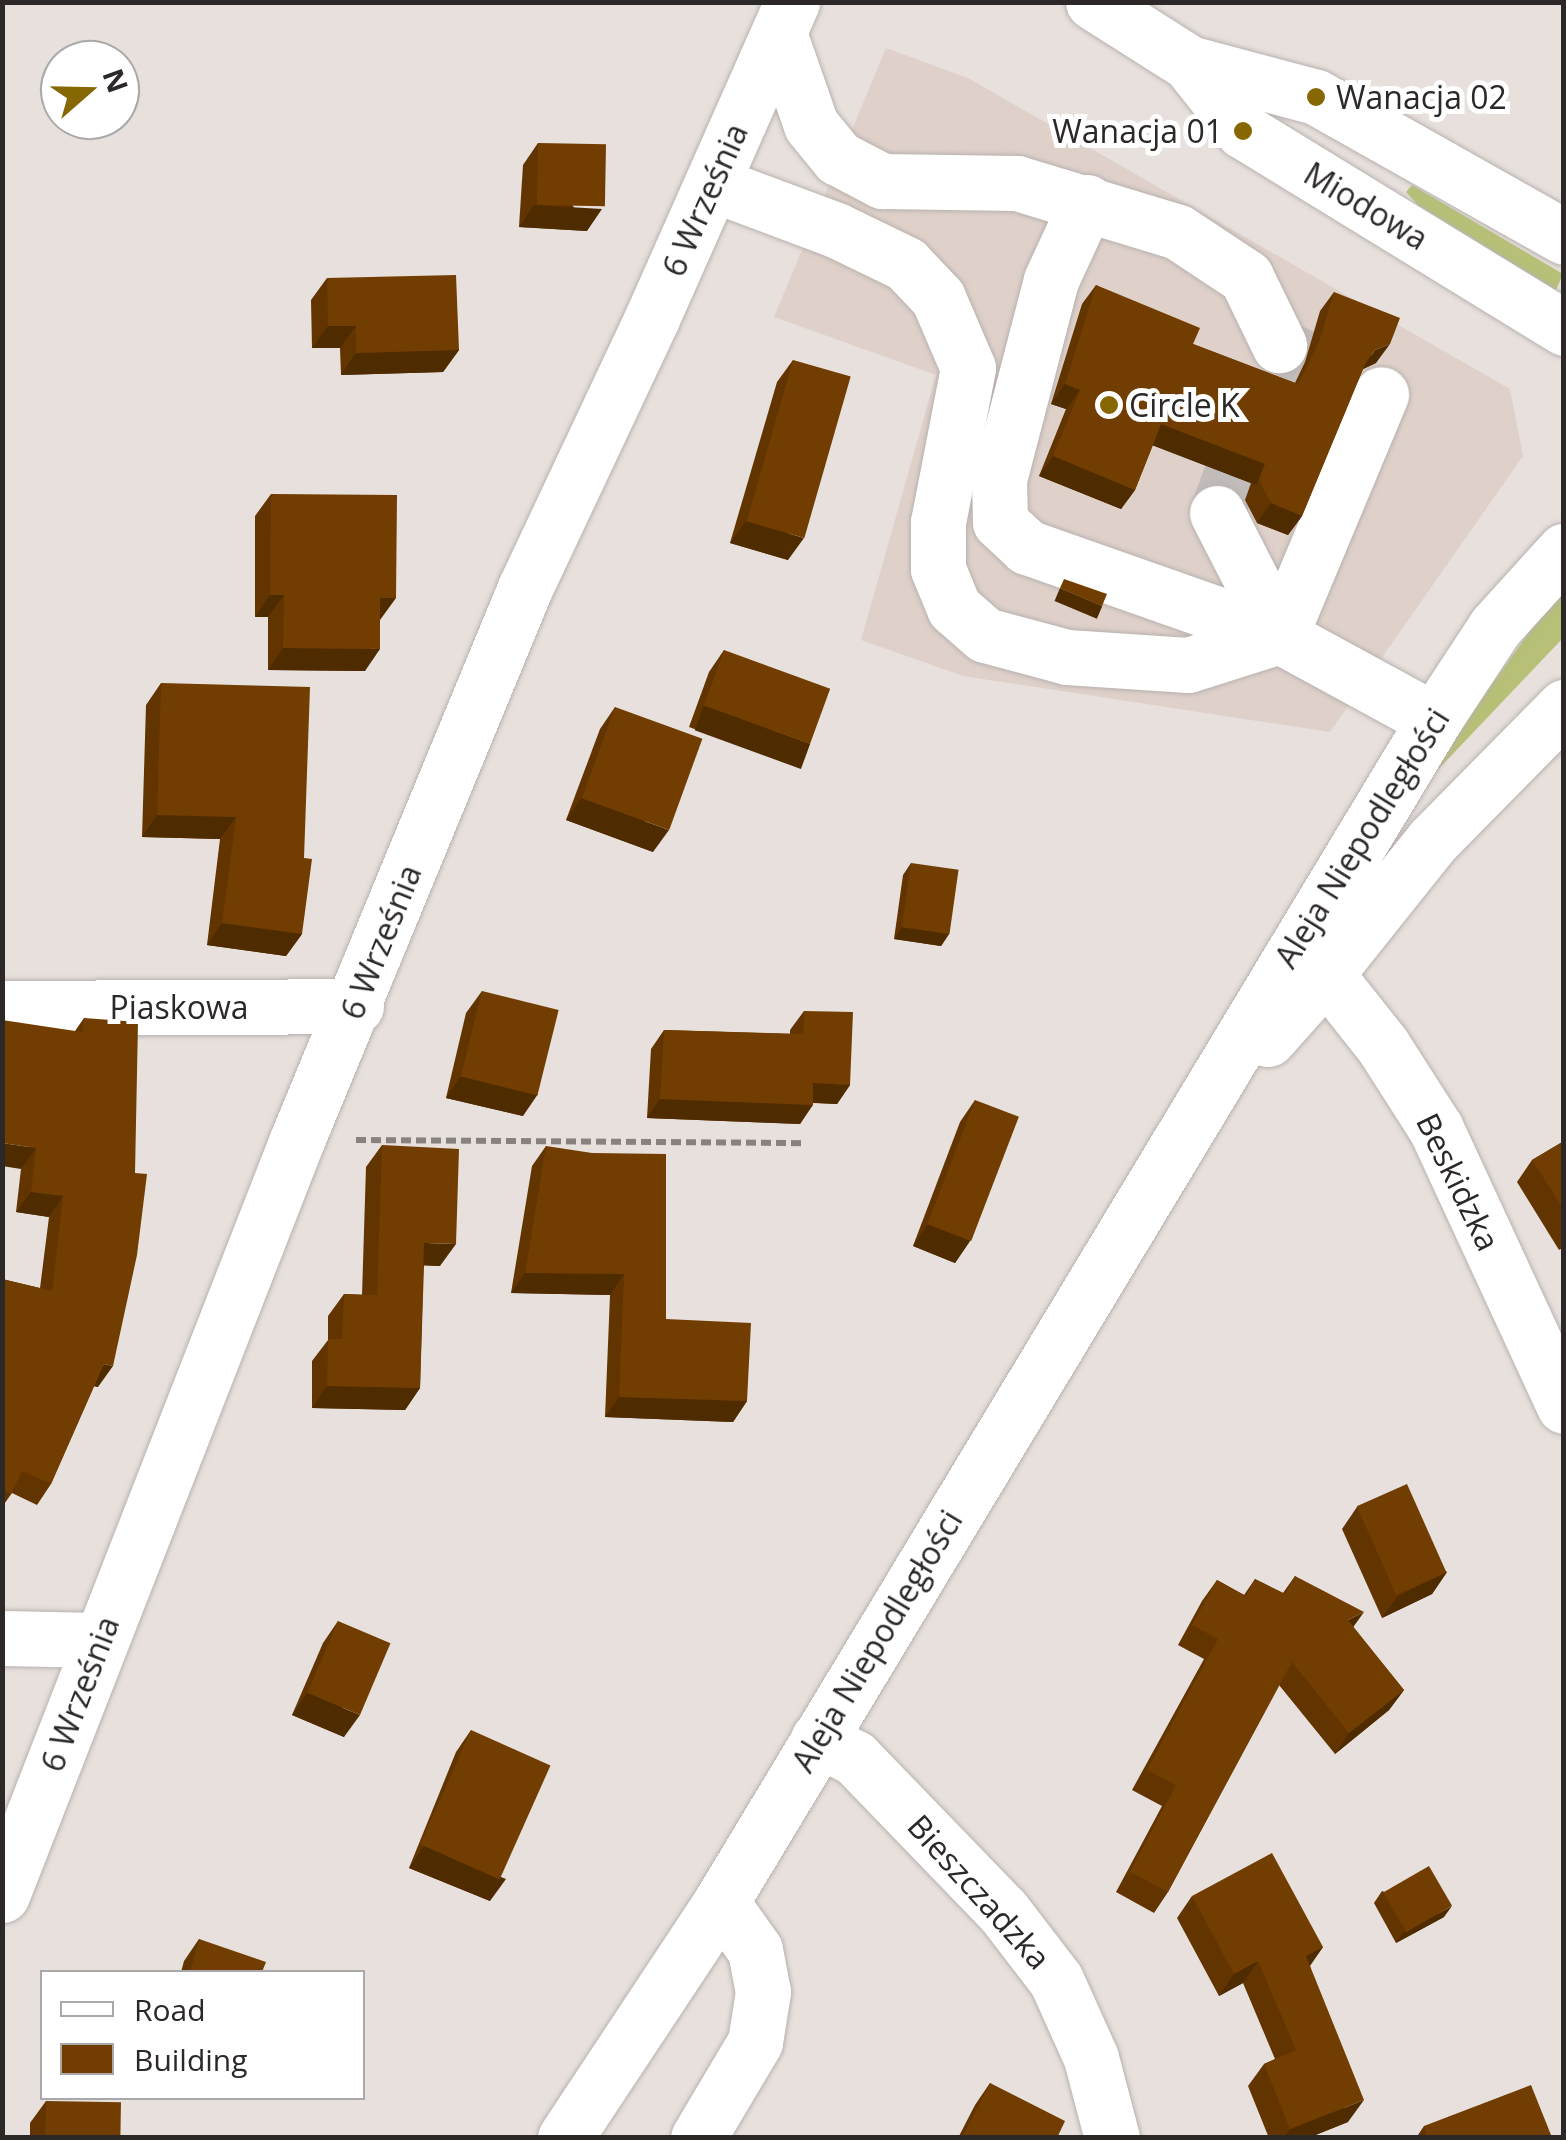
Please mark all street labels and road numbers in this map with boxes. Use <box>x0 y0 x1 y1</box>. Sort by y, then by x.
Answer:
street label: 6 Września <box>654 118 756 282</box>
street label: Miodowa <box>1297 154 1435 258</box>
street label: Aleja Niepodległości <box>1267 701 1457 975</box>
street label: 6 Września <box>333 859 429 1025</box>
street label: Piaskowa <box>110 988 248 1026</box>
street label: Beskidzka <box>1408 1107 1508 1257</box>
street label: Aleja Niepodległości <box>784 1503 970 1779</box>
street label: 6 Września <box>33 1611 127 1777</box>
street label: Bieszczadzka <box>900 1807 1058 1977</box>

